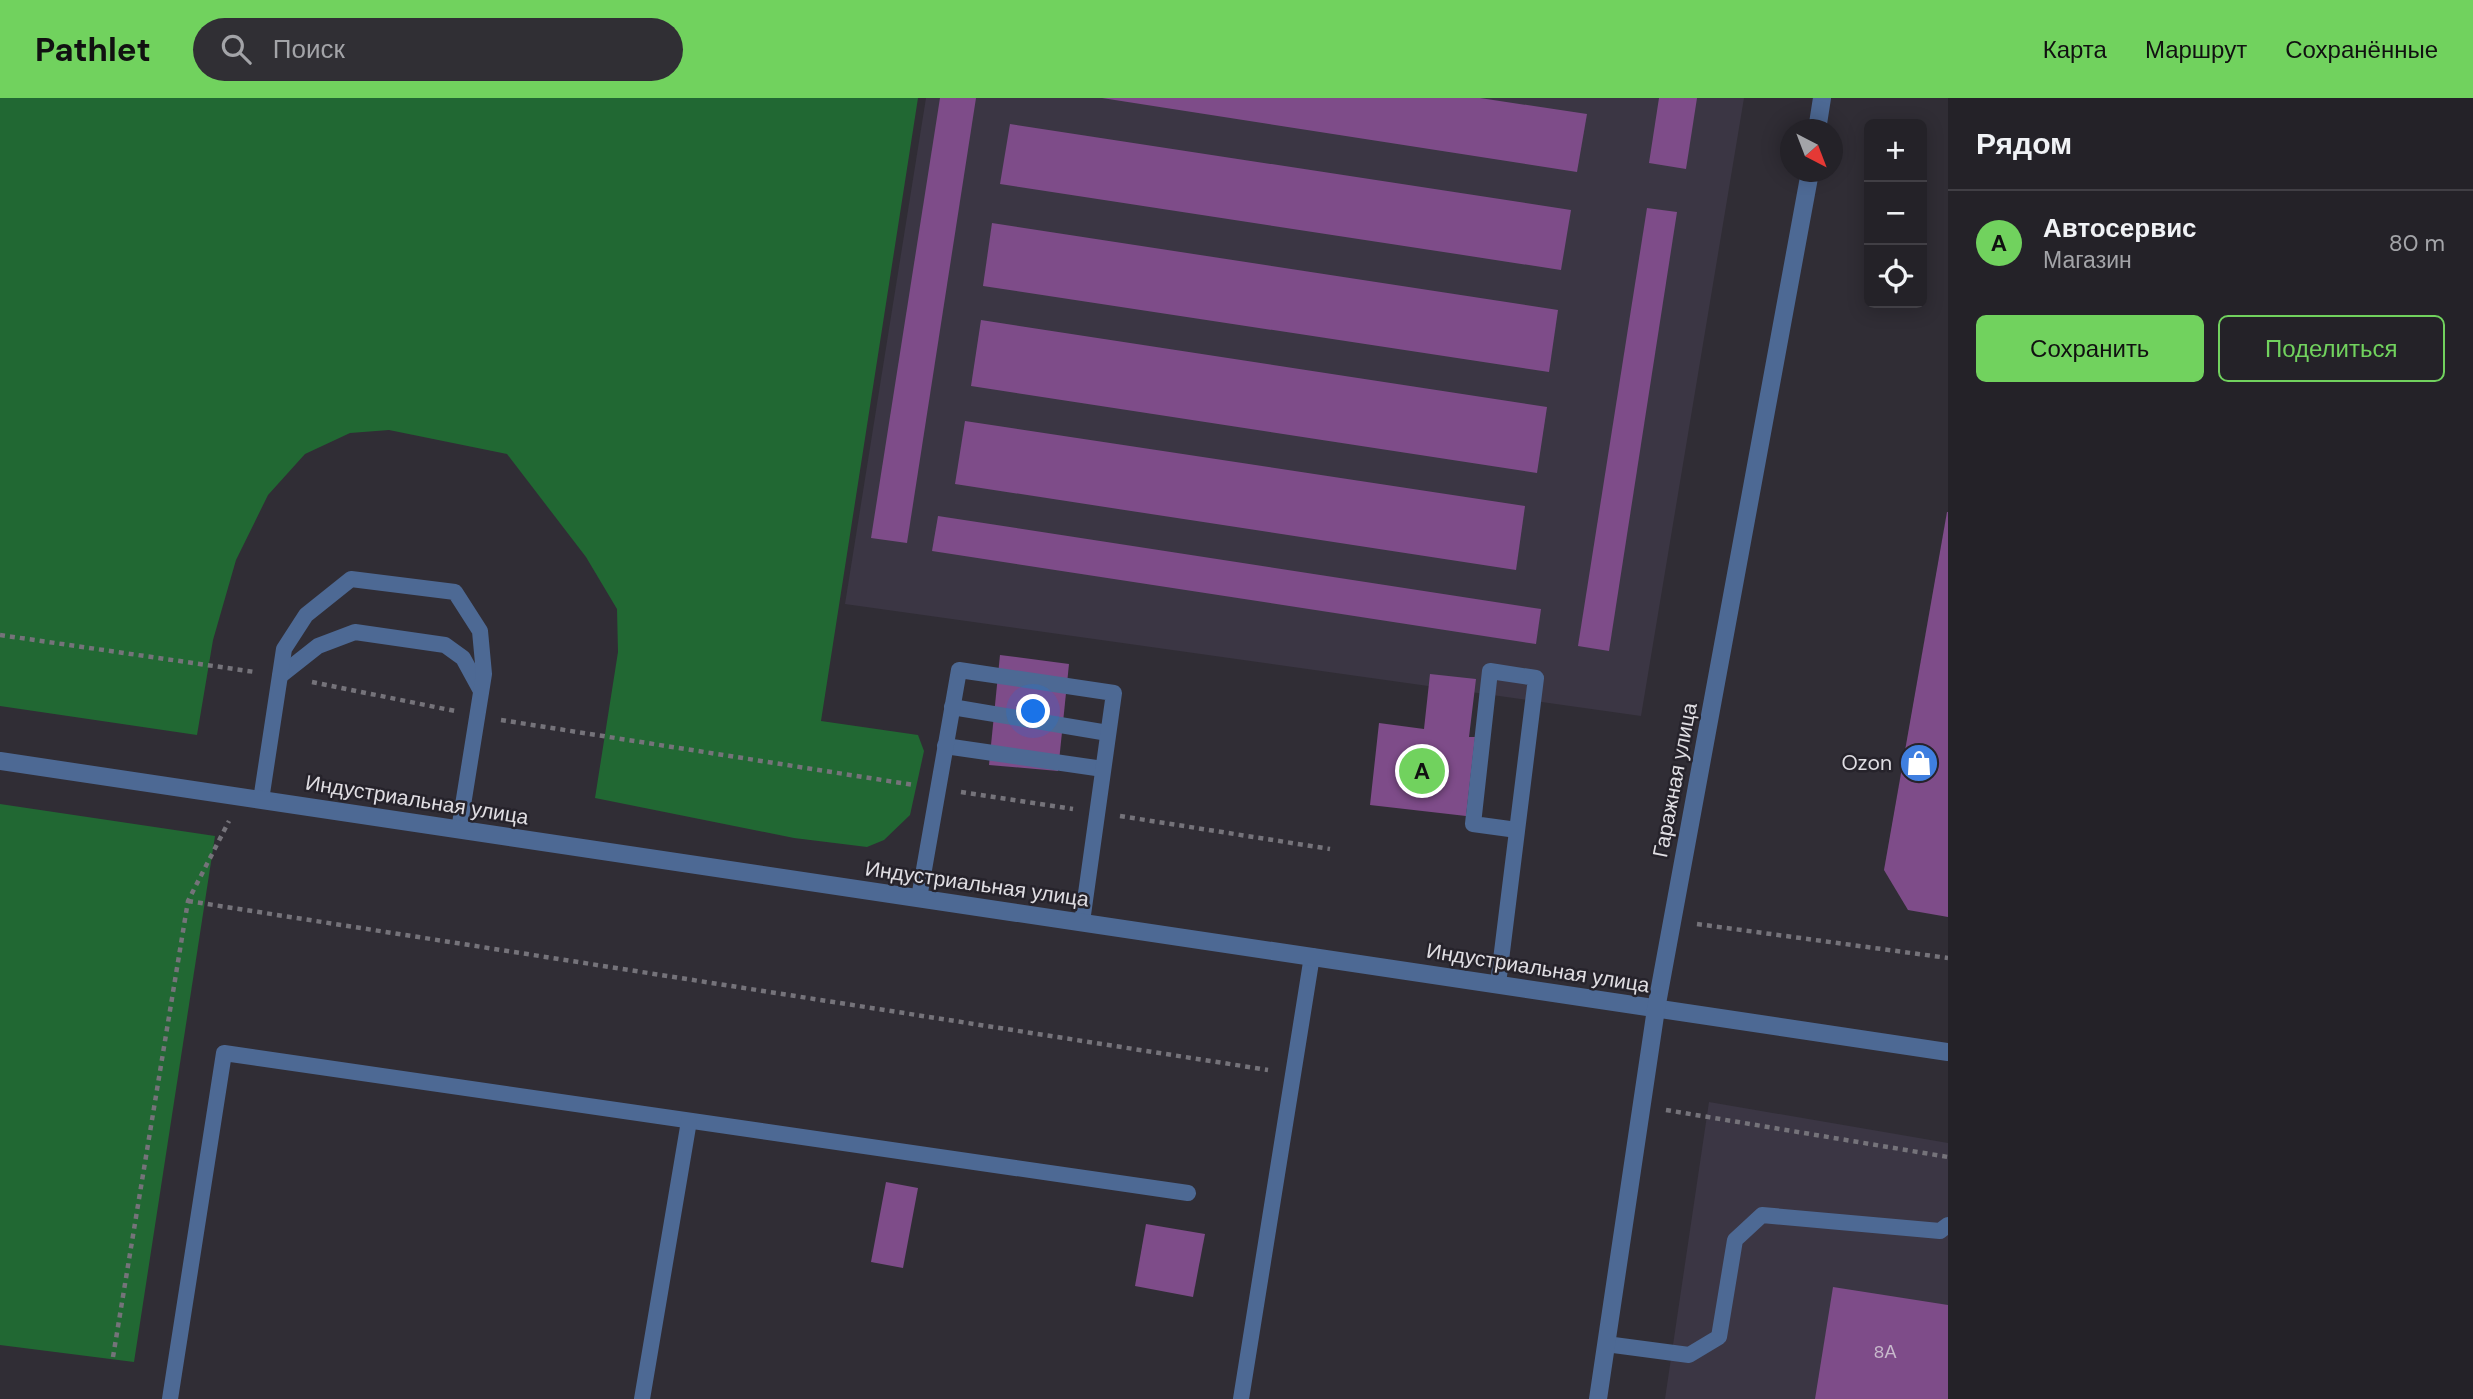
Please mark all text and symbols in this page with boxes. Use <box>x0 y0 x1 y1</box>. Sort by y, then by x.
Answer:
search box <box>193 18 683 81</box>
text: Pathlet <box>35 28 151 71</box>
icon: search <box>217 30 255 68</box>
text: Поиск <box>273 32 345 66</box>
text: Карта <box>2043 34 2107 65</box>
text: Маршрут <box>2145 34 2247 65</box>
text: Сохранённые <box>2285 34 2438 65</box>
north arrow <box>1780 119 1843 182</box>
map controls <box>1864 119 1927 308</box>
button: + <box>1864 119 1927 182</box>
text: Рядом <box>1976 124 2072 163</box>
button: − <box>1864 182 1927 245</box>
text: Автосервис <box>2043 211 2197 245</box>
text: A <box>1991 228 2007 258</box>
text: 80 m <box>2389 228 2445 258</box>
button: locate <box>1864 245 1927 308</box>
text: Магазин <box>2043 245 2132 275</box>
button: Сохранить <box>1976 315 2204 382</box>
button: Поделиться <box>2218 315 2445 382</box>
your location <box>1016 694 1050 728</box>
street label: Гаражная улица <box>1646 700 1704 860</box>
shop icon: Ozon <box>1898 742 1940 784</box>
pin: A <box>1399 745 1445 797</box>
place label: Ozon <box>1842 749 1892 777</box>
street label: Индустриальная улица <box>303 769 531 832</box>
street label: Индустриальная улица <box>863 854 1091 914</box>
street label: Индустриальная улица <box>1424 937 1652 1000</box>
house number: 8А <box>1874 1340 1896 1364</box>

